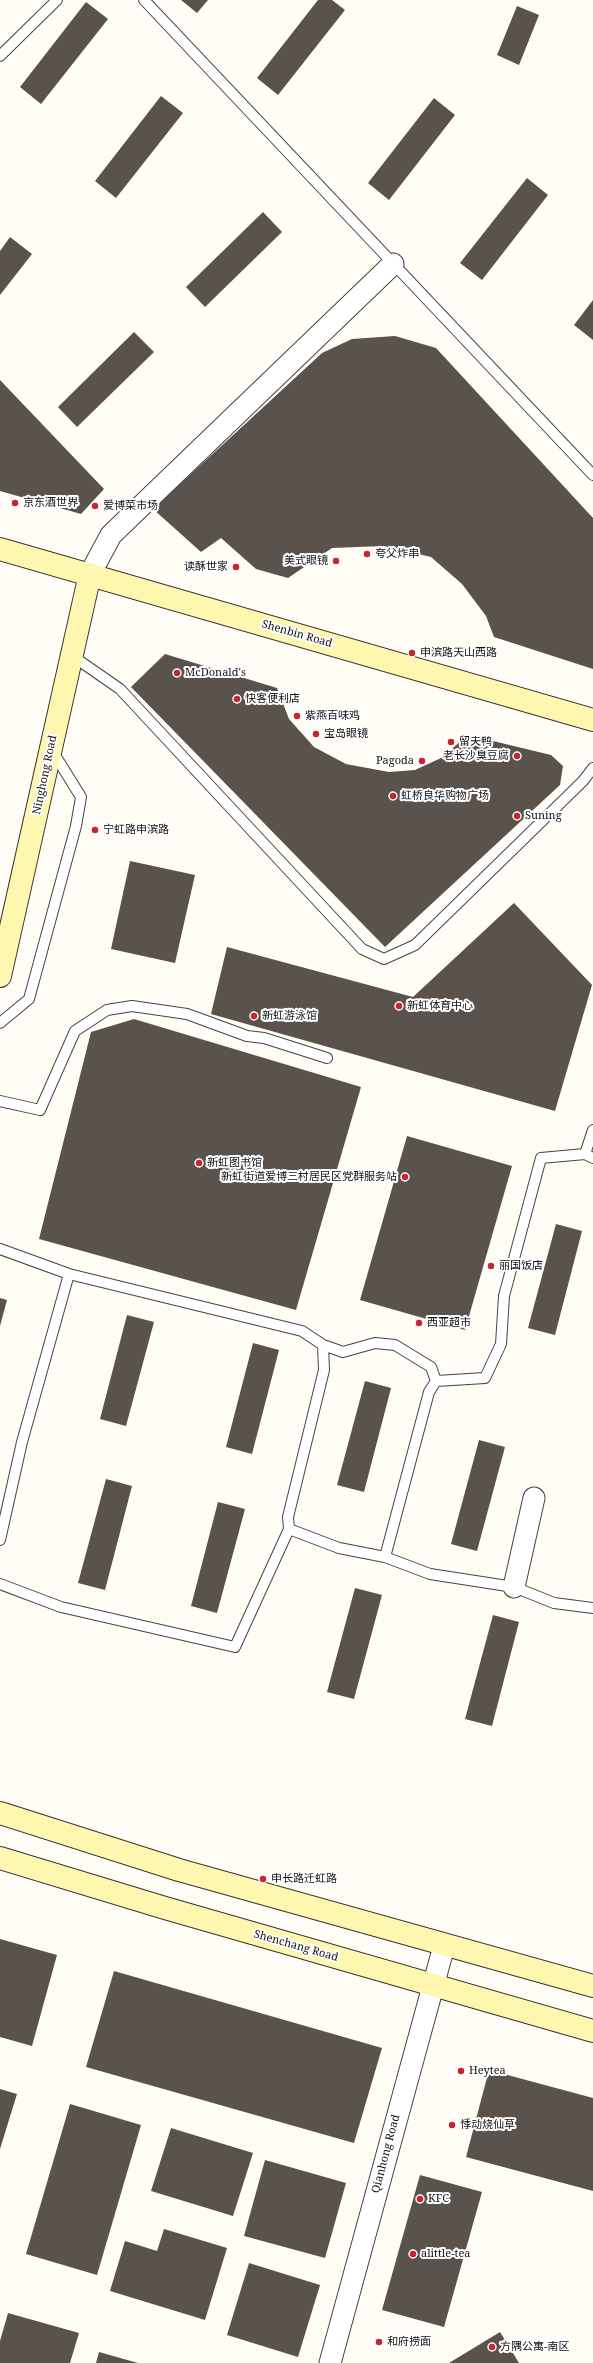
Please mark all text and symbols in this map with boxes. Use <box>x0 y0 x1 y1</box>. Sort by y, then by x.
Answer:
place label: 京东酒世界 <box>23 496 78 510</box>
marker: 京东酒世界 <box>10 498 20 508</box>
place label: 爱博菜市场 <box>103 499 158 513</box>
marker: 爱博菜市场 <box>90 501 100 511</box>
place label: 夸父炸串 <box>375 547 419 561</box>
marker: 夸父炸串 <box>362 549 372 559</box>
place label: 美式眼镜 <box>284 554 328 568</box>
marker: 美式眼镜 <box>331 556 341 566</box>
place label: 读酥世家 <box>184 560 228 574</box>
marker: 读酥世家 <box>231 562 241 572</box>
street label: Shenbin Road <box>260 618 334 650</box>
place label: 申滨路天山西路 <box>420 646 497 660</box>
marker: 申滨路天山西路 <box>407 648 417 658</box>
place label: McDonald's <box>185 666 246 680</box>
marker: McDonald's <box>172 668 182 678</box>
place label: 快客便利店 <box>245 692 300 706</box>
marker: 快客便利店 <box>232 694 242 704</box>
place label: 紫燕百味鸡 <box>305 709 360 723</box>
marker: 紫燕百味鸡 <box>292 711 302 721</box>
place label: 宝岛眼镜 <box>324 727 368 741</box>
marker: 宝岛眼镜 <box>311 729 321 739</box>
street label: Ninghong Road <box>30 734 60 816</box>
place label: 留夫鸭 <box>459 735 492 749</box>
marker: 留夫鸭 <box>446 737 456 747</box>
place label: 老长沙臭豆腐 <box>443 749 509 763</box>
marker: 老长沙臭豆腐 <box>512 751 522 761</box>
place label: Pagoda <box>376 754 414 768</box>
marker: Pagoda <box>417 756 427 766</box>
place label: 虹桥良华购物广场 <box>401 789 489 803</box>
marker: 虹桥良华购物广场 <box>388 791 398 801</box>
place label: Suning <box>525 809 562 823</box>
marker: Suning <box>512 811 522 821</box>
place label: 宁虹路申滨路 <box>103 823 169 837</box>
marker: 宁虹路申滨路 <box>90 825 100 835</box>
place label: 新虹体育中心 <box>407 999 473 1013</box>
marker: 新虹体育中心 <box>394 1001 404 1011</box>
place label: 新虹游泳馆 <box>262 1009 317 1023</box>
marker: 新虹游泳馆 <box>249 1011 259 1021</box>
place label: 新虹图书馆 <box>207 1156 262 1170</box>
marker: 新虹图书馆 <box>194 1158 204 1168</box>
place label: 新虹街道爱博三村居民区党群服务站 <box>221 1170 397 1184</box>
marker: 新虹街道爱博三村居民区党群服务站 <box>400 1172 410 1182</box>
place label: 丽国饭店 <box>499 1259 543 1273</box>
marker: 丽国饭店 <box>486 1261 496 1271</box>
place label: 西亚超市 <box>427 1316 471 1330</box>
marker: 西亚超市 <box>414 1318 424 1328</box>
place label: 申长路迁虹路 <box>271 1872 337 1886</box>
marker: 申长路迁虹路 <box>258 1874 268 1884</box>
street label: Shenchang Road <box>252 1928 340 1964</box>
place label: Heytea <box>469 2064 506 2078</box>
marker: Heytea <box>456 2066 466 2076</box>
street label: Qianhong Road <box>369 2113 403 2195</box>
place label: 悸动烧仙草 <box>460 2118 515 2132</box>
marker: 悸动烧仙草 <box>447 2120 457 2130</box>
place label: KFC <box>428 2192 449 2206</box>
marker: KFC <box>415 2194 425 2204</box>
place label: alittle-tea <box>421 2247 471 2261</box>
marker: alittle-tea <box>408 2249 418 2259</box>
place label: 和府捞面 <box>387 2335 431 2349</box>
marker: 和府捞面 <box>374 2337 384 2347</box>
place label: 方隅公寓-南区 <box>500 2340 569 2354</box>
marker: 方隅公寓-南区 <box>487 2342 497 2352</box>

